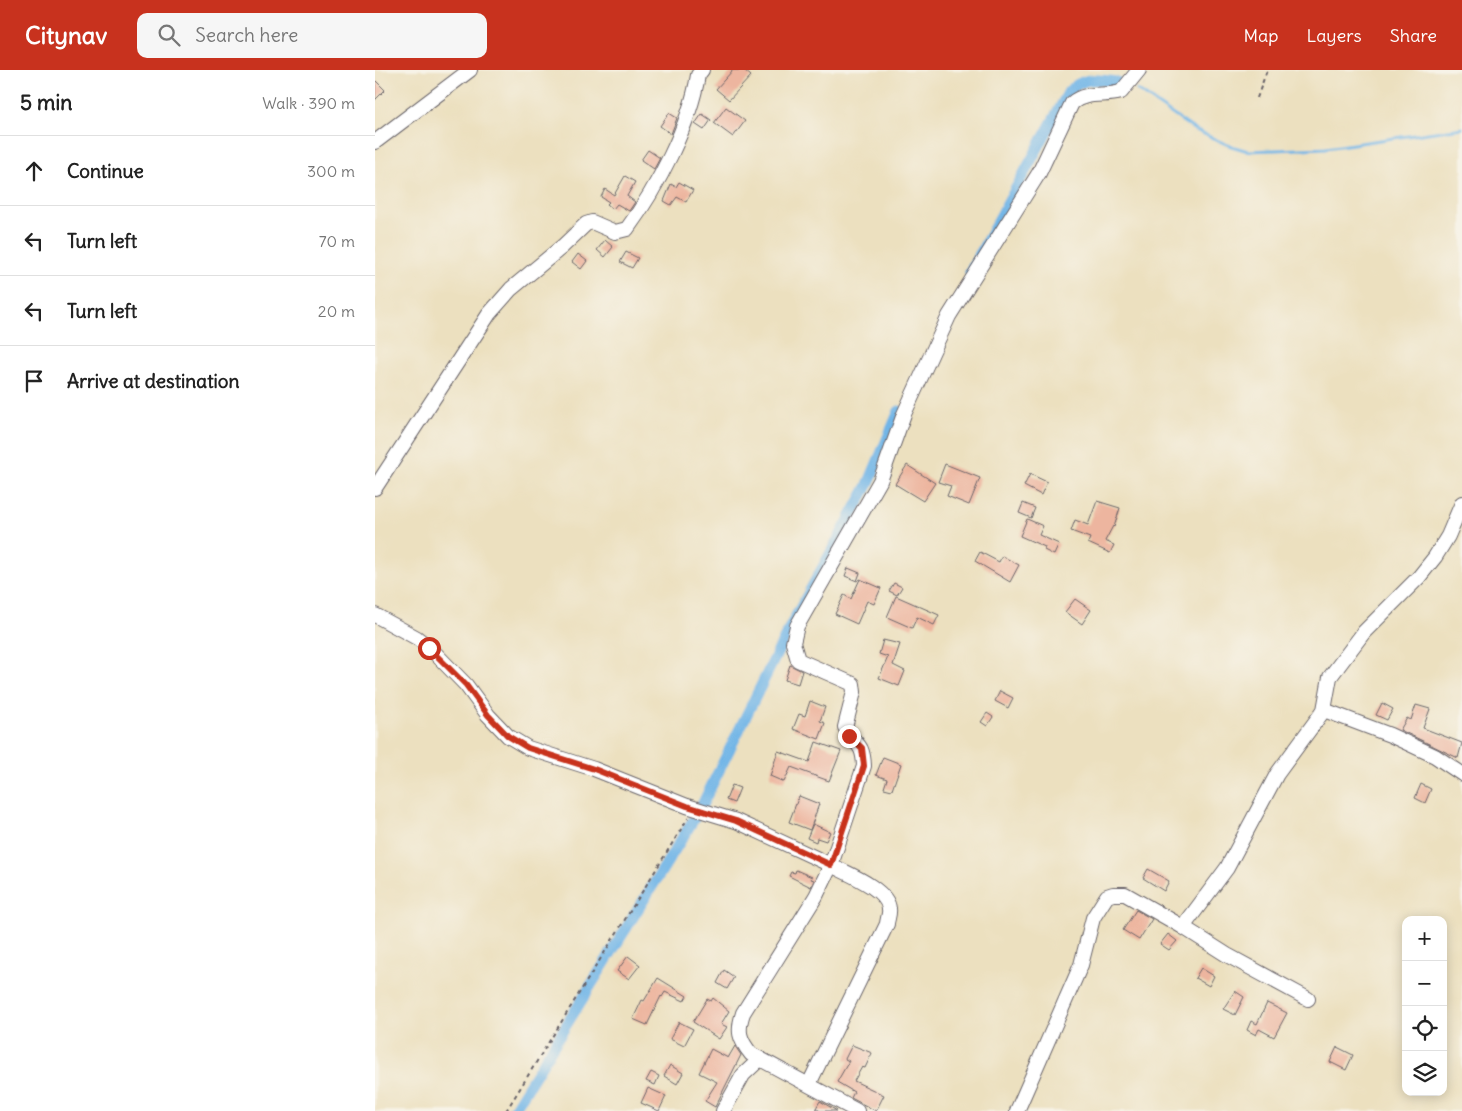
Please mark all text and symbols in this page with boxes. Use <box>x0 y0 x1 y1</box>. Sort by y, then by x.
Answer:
search box <box>137 13 487 58</box>
text: Citynav <box>25 20 107 50</box>
icon: search <box>155 21 183 49</box>
text: Search here <box>195 23 298 47</box>
text: Map <box>1243 24 1278 47</box>
text: Layers <box>1306 24 1362 47</box>
text: Share <box>1390 24 1437 47</box>
text: 5 min <box>20 89 72 116</box>
text: Walk · 390 m <box>262 93 355 113</box>
icon: ahead <box>20 157 48 185</box>
text: Continue <box>67 159 144 183</box>
text: 300 m <box>307 161 355 181</box>
icon: left <box>20 227 48 255</box>
text: Turn left <box>67 229 137 253</box>
text: 70 m <box>319 231 355 251</box>
icon: left <box>20 297 48 325</box>
text: Turn left <box>67 299 137 323</box>
text: 20 m <box>318 301 355 321</box>
icon: arrive <box>20 367 48 395</box>
text: Arrive at destination <box>67 369 240 393</box>
route start <box>418 637 441 660</box>
route end <box>838 725 861 748</box>
map controls <box>1402 916 1447 1096</box>
button: + <box>1402 916 1447 961</box>
button: − <box>1402 961 1447 1006</box>
button: locate <box>1402 1006 1447 1051</box>
button: layers <box>1402 1051 1447 1096</box>

